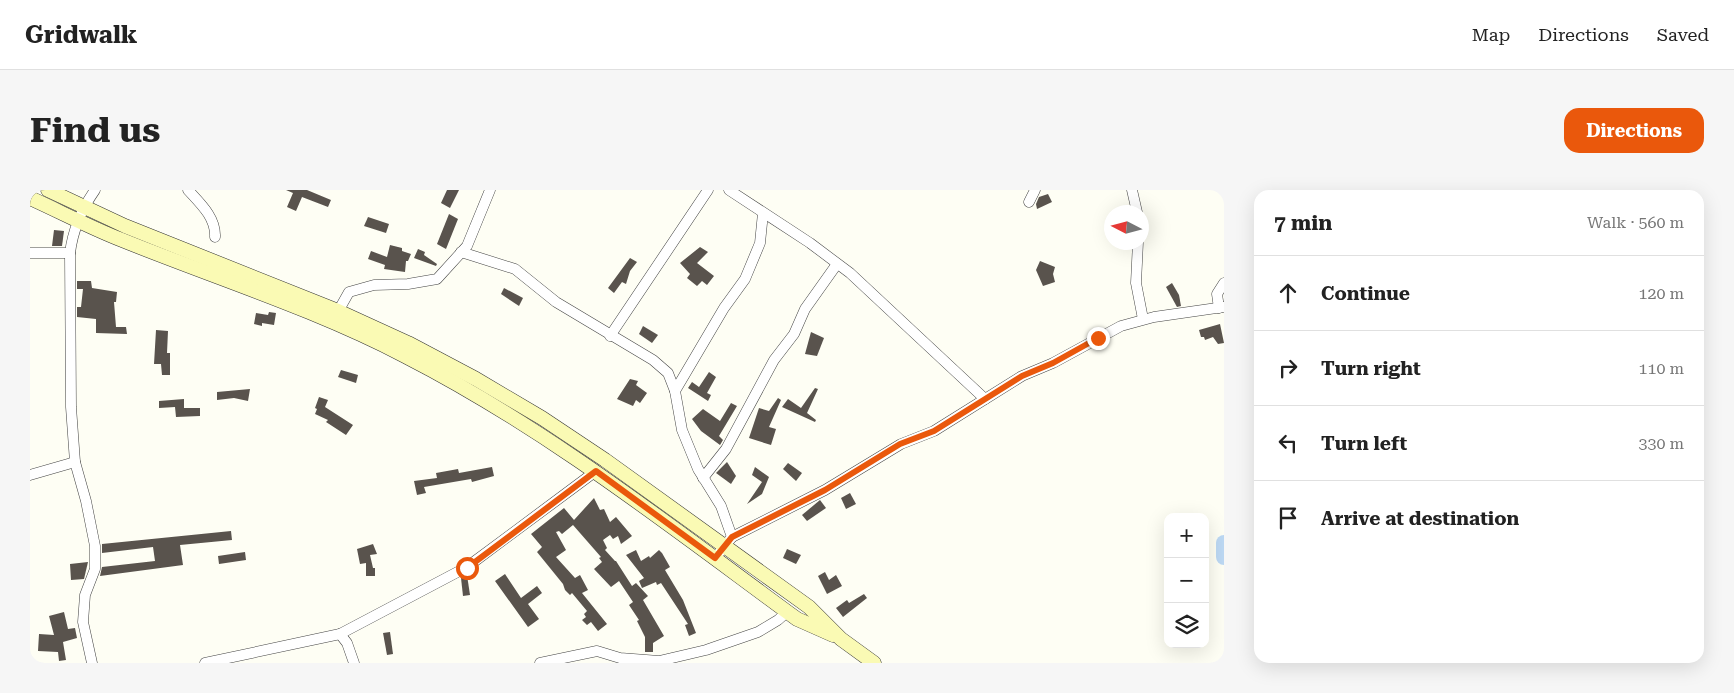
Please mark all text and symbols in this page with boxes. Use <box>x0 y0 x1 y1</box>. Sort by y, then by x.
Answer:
text: Gridwalk <box>25 21 137 49</box>
text: Map <box>1472 24 1510 45</box>
text: Directions <box>1538 24 1629 45</box>
text: Saved <box>1657 24 1709 45</box>
button: Directions <box>1564 108 1704 153</box>
text: Find us <box>30 110 160 151</box>
north arrow <box>1104 205 1149 250</box>
text: 7 min <box>1274 211 1332 235</box>
text: Walk · 560 m <box>1587 213 1684 232</box>
icon: ahead <box>1274 279 1302 307</box>
text: Continue <box>1321 282 1410 305</box>
text: 120 m <box>1638 284 1684 303</box>
route end <box>1087 327 1110 350</box>
icon: right <box>1274 354 1302 382</box>
text: Turn right <box>1321 357 1421 380</box>
text: 110 m <box>1638 359 1684 378</box>
icon: left <box>1274 429 1302 457</box>
text: Turn left <box>1321 432 1407 455</box>
text: 330 m <box>1638 434 1684 453</box>
icon: arrive <box>1274 504 1302 532</box>
text: Arrive at destination <box>1321 507 1519 530</box>
map controls <box>1164 513 1209 648</box>
button: + <box>1164 513 1209 558</box>
route start <box>456 557 479 580</box>
button: − <box>1164 558 1209 603</box>
button: layers <box>1164 603 1209 648</box>

